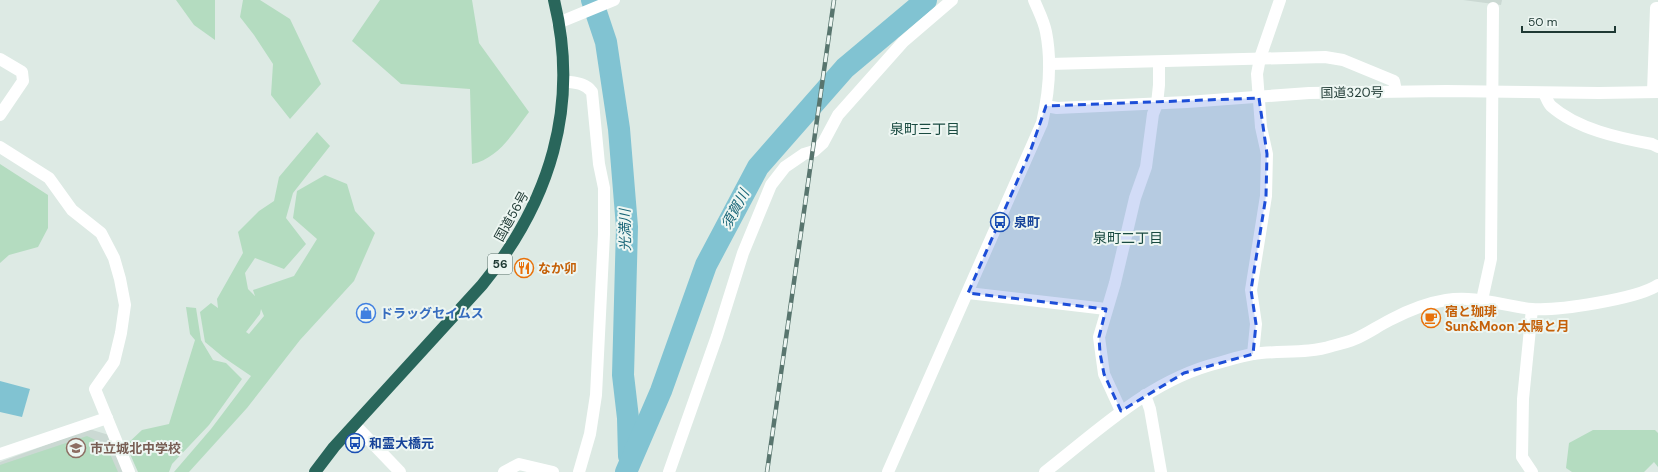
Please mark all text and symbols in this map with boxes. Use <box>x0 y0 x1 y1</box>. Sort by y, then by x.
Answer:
scale bar <box>1522 8 1615 34</box>
text: 50 m <box>1528 14 1557 30</box>
street label: 国道320号 <box>1320 83 1384 102</box>
district label: 泉町三丁目 <box>890 120 960 138</box>
water label: 須賀川 <box>717 184 754 232</box>
street label: 国道56号 <box>491 188 532 244</box>
water label: 光満川 <box>616 207 634 251</box>
bus stop icon: 泉町 <box>989 211 1011 233</box>
place label: 泉町 <box>1014 214 1040 231</box>
district label: 泉町二丁目 <box>1093 229 1163 247</box>
road number: 56 <box>488 254 512 274</box>
restaurant icon: なか卯 <box>513 257 535 279</box>
place label: なか卯 <box>538 260 577 277</box>
shop icon: ドラッグセイムス <box>355 302 377 324</box>
place label: 宿と珈琲 Sun&Moon 太陽と月 <box>1445 303 1570 335</box>
place label: ドラッグセイムス <box>380 305 484 322</box>
cafe icon: 宿と珈琲 Sun&Moon 太陽と月 <box>1420 307 1442 329</box>
bus stop icon: 和霊大橋元 <box>344 432 366 454</box>
place label: 和霊大橋元 <box>369 435 434 452</box>
school or university icon: 市立城北中学校 <box>65 437 87 459</box>
place label: 市立城北中学校 <box>90 440 181 457</box>

